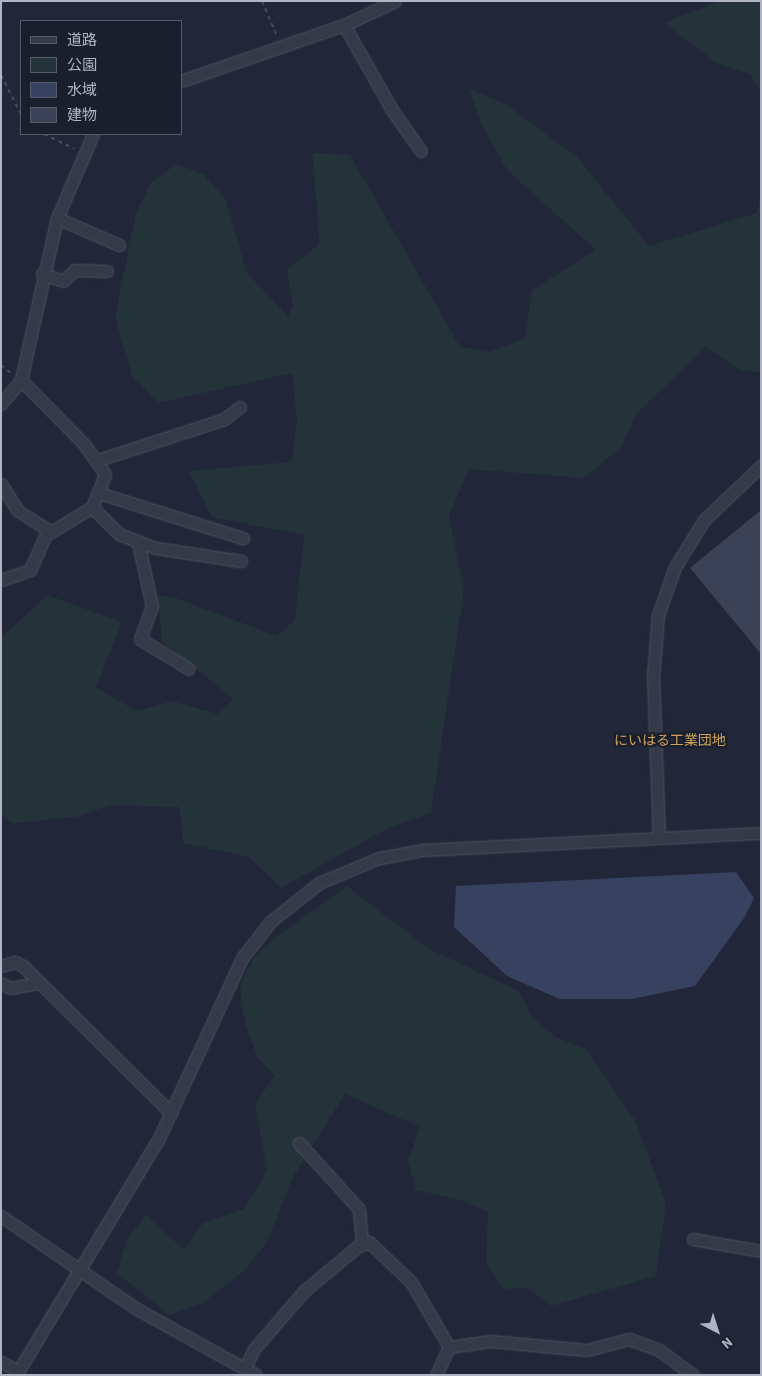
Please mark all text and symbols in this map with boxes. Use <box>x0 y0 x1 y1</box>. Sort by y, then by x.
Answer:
legend <box>20 20 182 135</box>
text: 道路 <box>67 30 97 51</box>
text: 公園 <box>67 55 97 76</box>
text: 水域 <box>67 80 97 101</box>
text: 建物 <box>67 105 97 126</box>
district label: にいはる工業団地 <box>614 733 726 749</box>
north arrow <box>692 1306 742 1356</box>
text: N <box>717 1332 737 1353</box>

